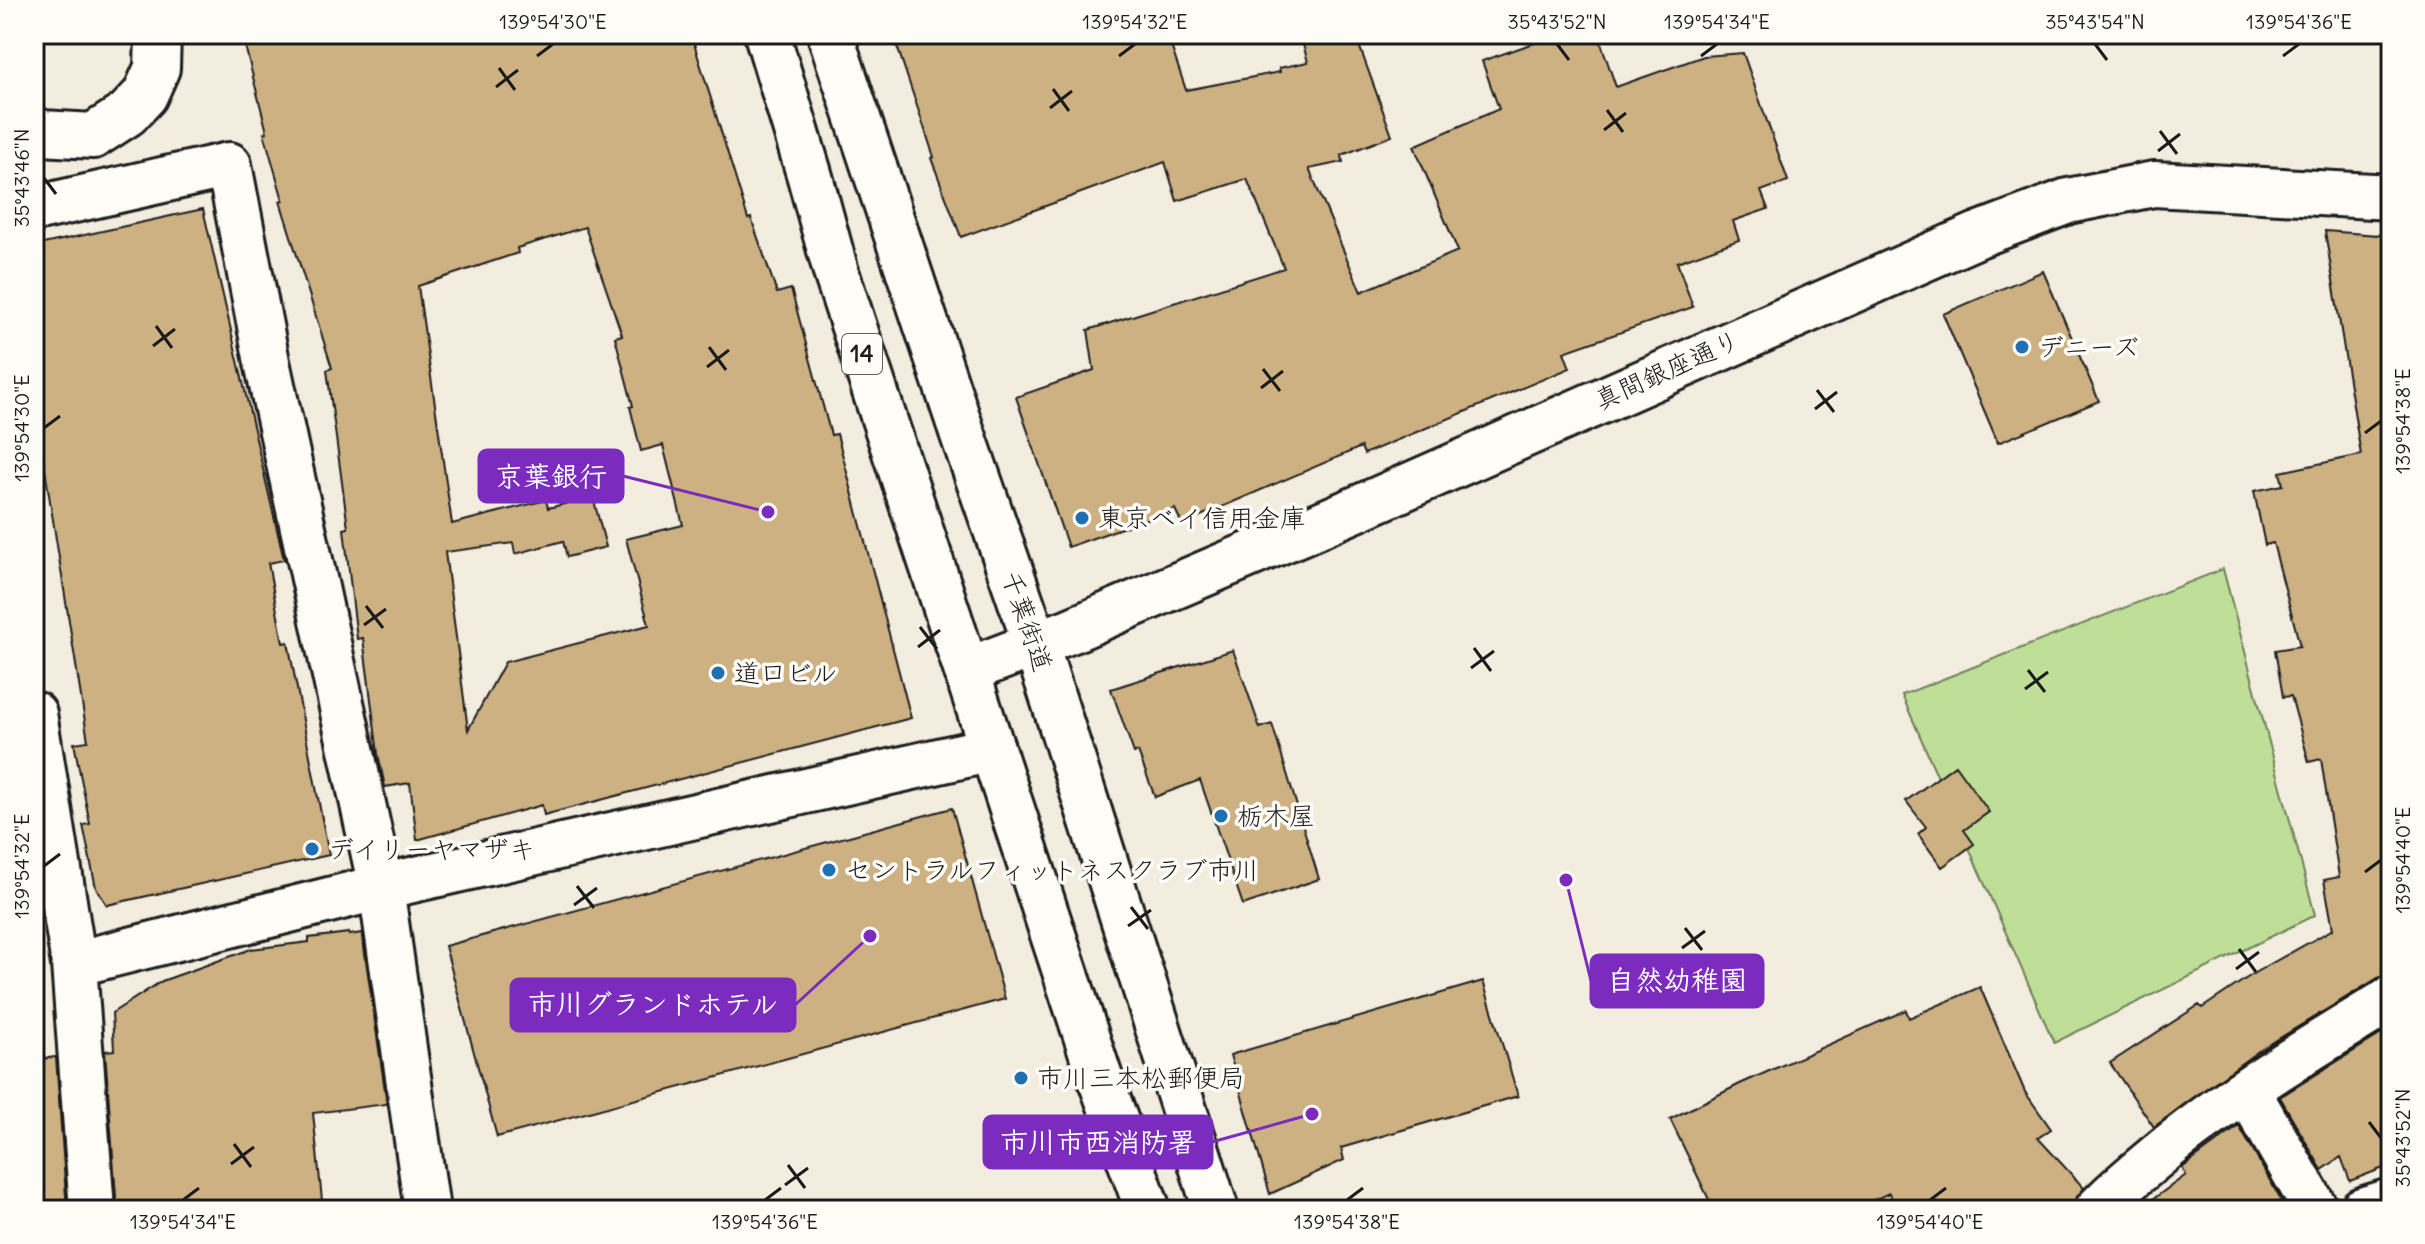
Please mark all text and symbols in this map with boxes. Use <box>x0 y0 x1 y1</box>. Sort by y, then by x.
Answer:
text: 139°54'30"E <box>499 9 607 34</box>
text: 139°54'32"E <box>1082 9 1188 34</box>
text: 35°43'52"N <box>1508 9 1606 34</box>
text: 139°54'34"E <box>1664 9 1770 34</box>
text: 35°43'54"N <box>2045 9 2145 34</box>
text: 139°54'36"E <box>2246 9 2352 34</box>
text: 35°43'46"N <box>9 128 34 228</box>
street label: 真間銀座通り <box>1589 323 1745 416</box>
place label: デニーズ <box>2038 330 2139 363</box>
road number: 14 <box>842 334 882 374</box>
marker: デニーズ <box>2013 338 2031 356</box>
text: 139°54'38"E <box>2390 368 2415 474</box>
text: 139°54'30"E <box>9 374 34 482</box>
callout: 京葉銀行 <box>479 450 623 502</box>
text: 京葉銀行 <box>495 458 607 494</box>
place label: 東京ベイ信用金庫 <box>1098 501 1306 534</box>
marker: 東京ベイ信用金庫 <box>1073 509 1091 527</box>
street label: 千葉街道 <box>995 566 1060 675</box>
place label: 道口ビル <box>734 656 837 689</box>
marker: 道口ビル <box>709 664 727 682</box>
place label: 栃木屋 <box>1237 799 1315 832</box>
text: 139°54'40"E <box>2390 806 2415 914</box>
marker: 栃木屋 <box>1212 807 1230 825</box>
text: 139°54'32"E <box>9 813 34 919</box>
place label: デイリーヤマザキ <box>328 832 535 865</box>
marker: デイリーヤマザキ <box>303 840 321 858</box>
place label: セントラルフィットネスクラブ市川 <box>845 853 1259 886</box>
marker: セントラルフィットネスクラブ市川 <box>820 861 838 879</box>
callout: 自然幼稚園 <box>1591 955 1763 1007</box>
text: 自然幼稚園 <box>1607 962 1747 998</box>
callout: 市川グランドホテル <box>511 979 795 1031</box>
text: 市川グランドホテル <box>528 986 778 1022</box>
place label: 市川三本松郵便局 <box>1037 1061 1245 1094</box>
marker: 市川三本松郵便局 <box>1012 1069 1030 1087</box>
text: 35°43'52"N <box>2390 1089 2415 1187</box>
callout: 市川市西消防署 <box>984 1116 1212 1168</box>
text: 市川市西消防署 <box>1000 1124 1196 1160</box>
text: 139°54'34"E <box>130 1209 236 1234</box>
text: 139°54'36"E <box>712 1209 818 1234</box>
text: 139°54'38"E <box>1294 1209 1400 1234</box>
text: 139°54'40"E <box>1876 1209 1984 1234</box>

